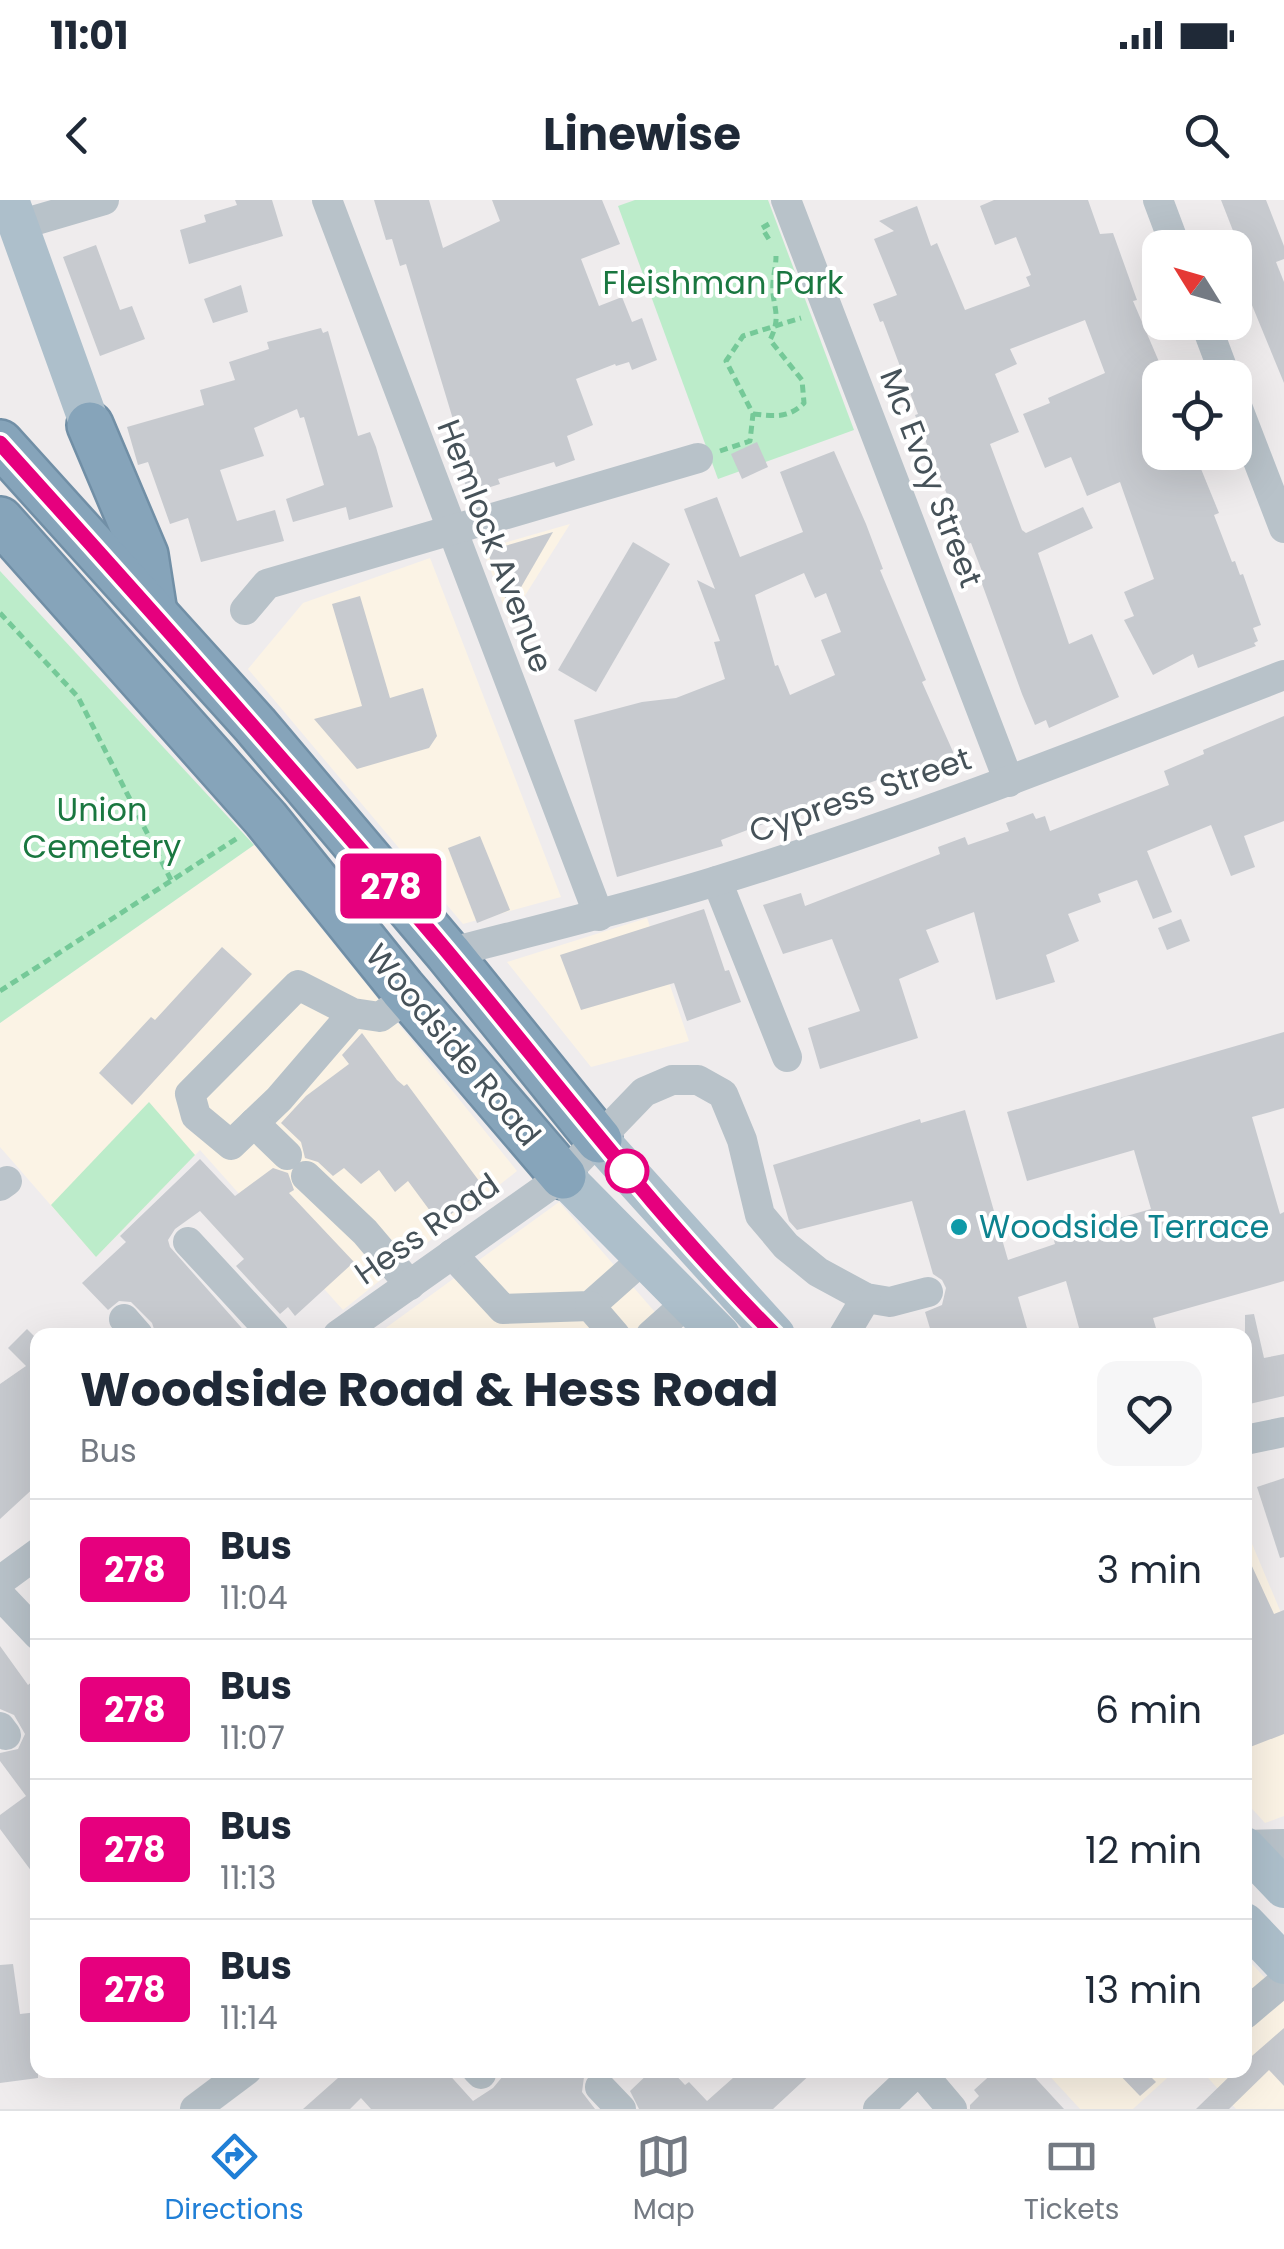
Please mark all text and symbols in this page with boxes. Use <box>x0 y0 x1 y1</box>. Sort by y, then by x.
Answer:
text: 11:01 <box>50 9 128 62</box>
text: Linewise <box>543 103 741 166</box>
icon: back <box>50 108 105 163</box>
icon: search <box>1179 108 1234 163</box>
north arrow <box>1142 230 1252 340</box>
map controls <box>1142 230 1252 470</box>
park label: Fleishman Park <box>602 260 844 305</box>
button: locate <box>1142 360 1252 470</box>
street label: Mc Evoy Street <box>869 362 994 594</box>
street label: Hemlock Avenue <box>426 413 564 679</box>
street label: Cypress Street <box>743 736 977 854</box>
park label: Union Cemetery <box>23 787 181 869</box>
line badge: 278 <box>334 854 448 918</box>
text: 278 <box>360 862 422 911</box>
street label: Woodside Road <box>355 934 551 1156</box>
unlabelled marker <box>606 1150 648 1192</box>
street label: Hess Road <box>345 1162 508 1295</box>
place label: Woodside Terrace <box>979 1204 1269 1249</box>
marker: Woodside Terrace <box>948 1216 970 1238</box>
text: Woodside Road & Hess Road <box>80 1356 779 1423</box>
button: heart <box>1097 1361 1202 1466</box>
text: Bus <box>80 1428 137 1473</box>
text: Bus <box>220 1519 292 1572</box>
text: 3 min <box>1097 1543 1202 1596</box>
text: 278 <box>104 1545 166 1594</box>
text: 11:04 <box>220 1575 288 1620</box>
text: Bus <box>220 1659 292 1712</box>
text: 6 min <box>1095 1683 1202 1736</box>
text: 278 <box>104 1685 166 1734</box>
text: 11:07 <box>220 1715 285 1760</box>
text: Bus <box>220 1799 292 1852</box>
text: 12 min <box>1085 1823 1202 1876</box>
text: 278 <box>104 1825 166 1874</box>
text: 11:13 <box>220 1855 276 1900</box>
text: Bus <box>220 1939 292 1992</box>
text: 13 min <box>1085 1963 1202 2016</box>
text: 278 <box>104 1965 166 2014</box>
text: 11:14 <box>220 1995 278 2040</box>
tab: Directions <box>165 2129 304 2231</box>
tab: Map <box>633 2129 695 2231</box>
tab: Tickets <box>1024 2129 1119 2231</box>

